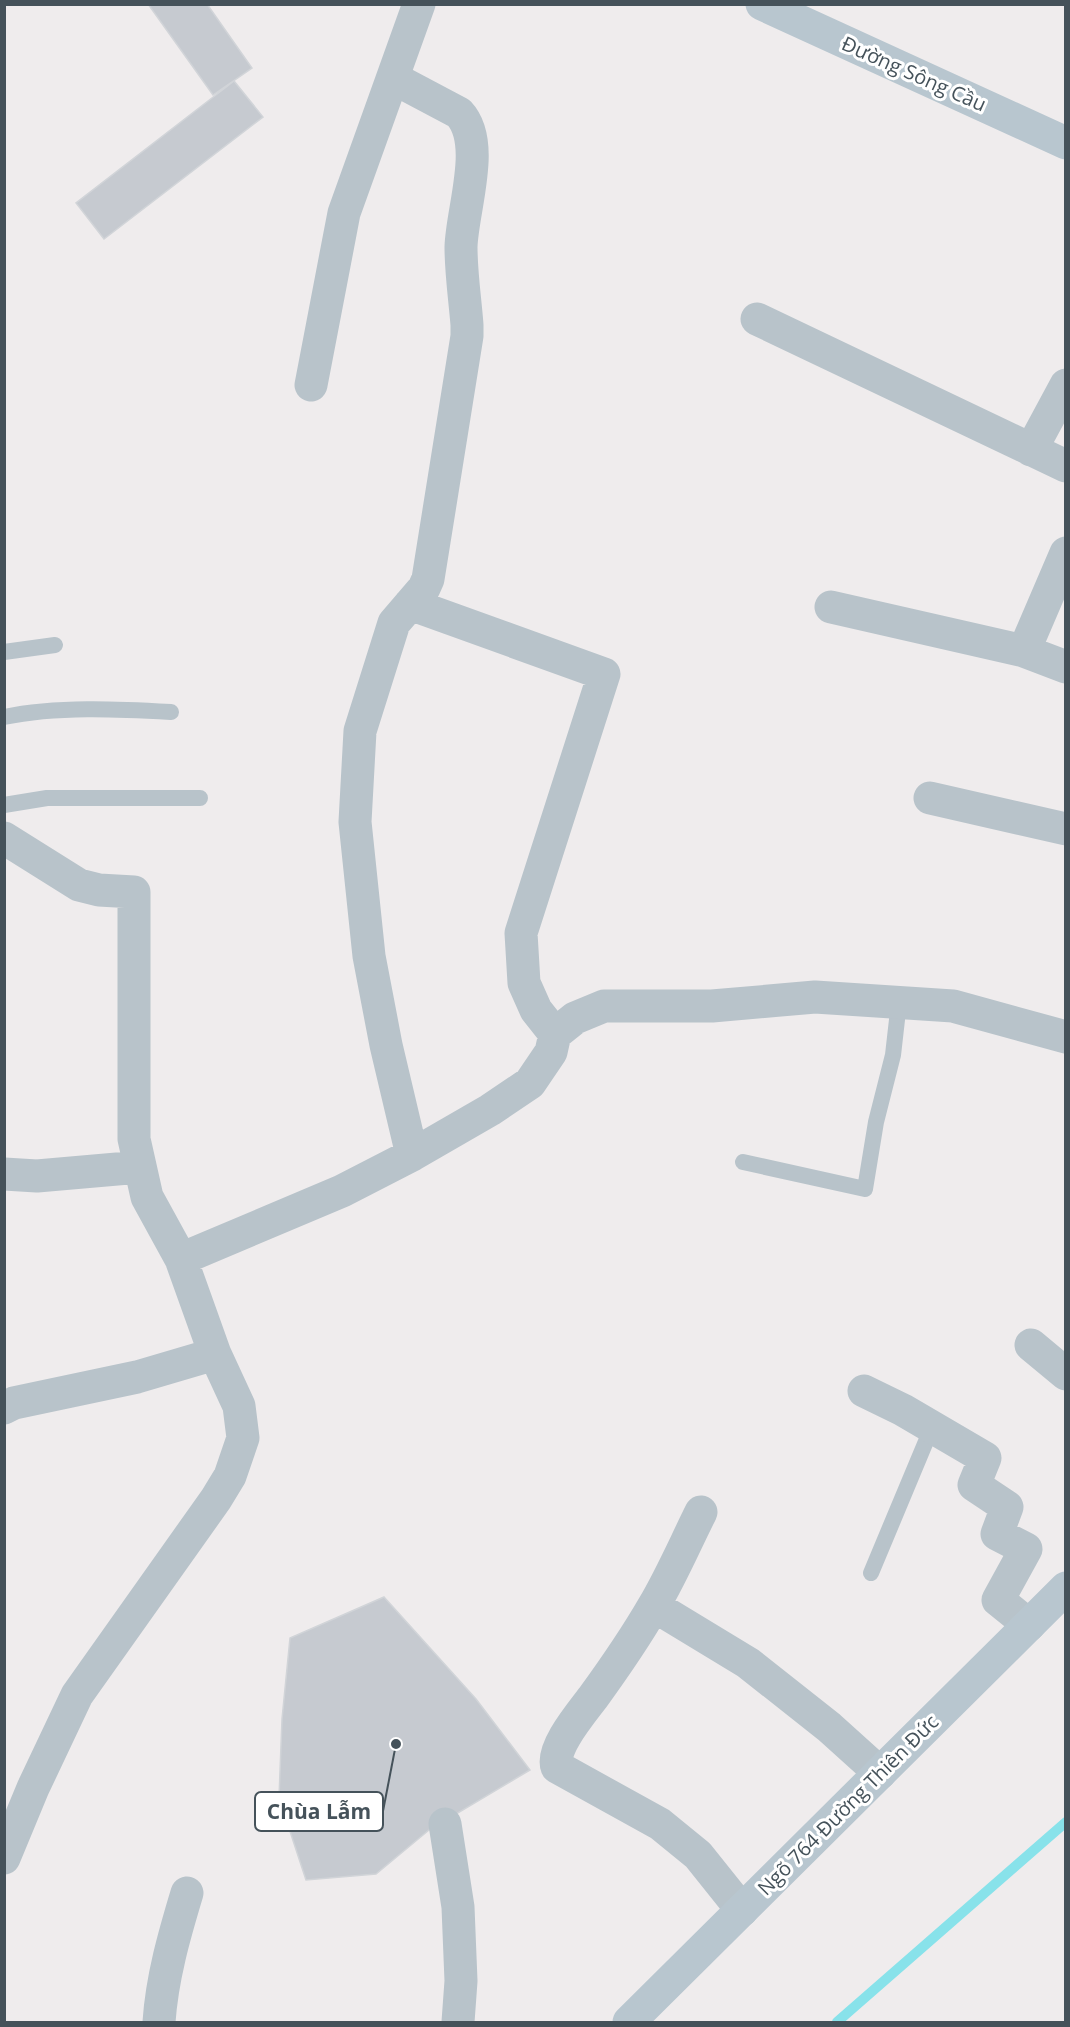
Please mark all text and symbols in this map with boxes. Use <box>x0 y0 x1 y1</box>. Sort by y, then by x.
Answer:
street label: Đường Sông Cầu <box>838 30 991 118</box>
street label: Ngõ 764 Đường Thiên Đức <box>751 1708 944 1901</box>
callout: Chùa Lẫm <box>255 1792 383 1831</box>
text: Chùa Lẫm <box>267 1797 371 1825</box>

